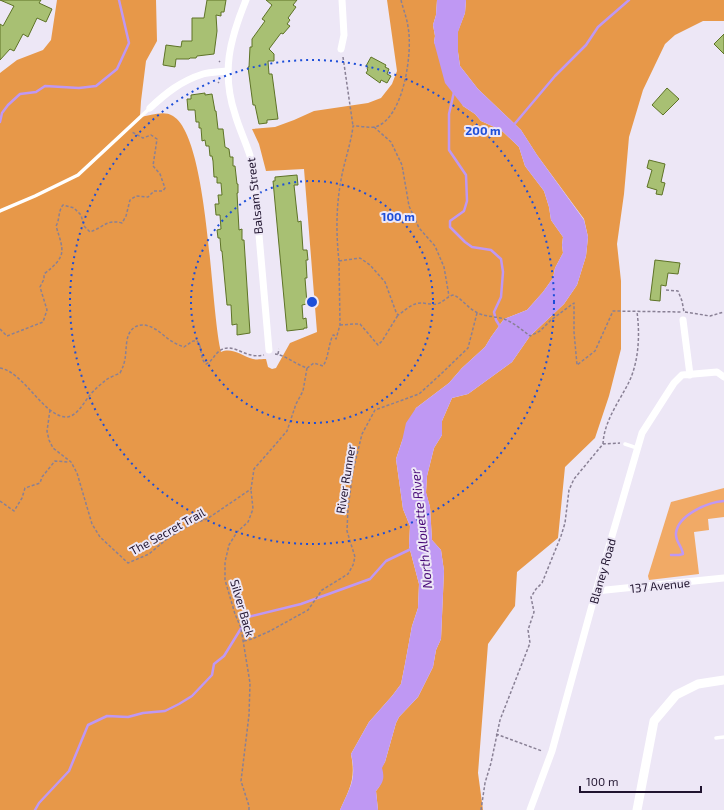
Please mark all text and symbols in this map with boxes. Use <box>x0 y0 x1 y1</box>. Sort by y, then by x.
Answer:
text: 200 m <box>465 123 501 137</box>
street label: Balsam Street <box>243 157 265 235</box>
text: 100 m <box>381 209 415 223</box>
centre of rings <box>305 295 319 309</box>
street label: River Runner <box>333 443 357 515</box>
water label: North Alouette River <box>407 468 435 590</box>
street label: The Secret Trail <box>127 504 207 557</box>
street label: Blaney Road <box>586 537 618 605</box>
street label: 137 Avenue <box>629 575 691 595</box>
street label: Silver Back <box>228 578 258 638</box>
scale bar <box>580 768 701 794</box>
text: 100 m <box>586 774 618 788</box>

